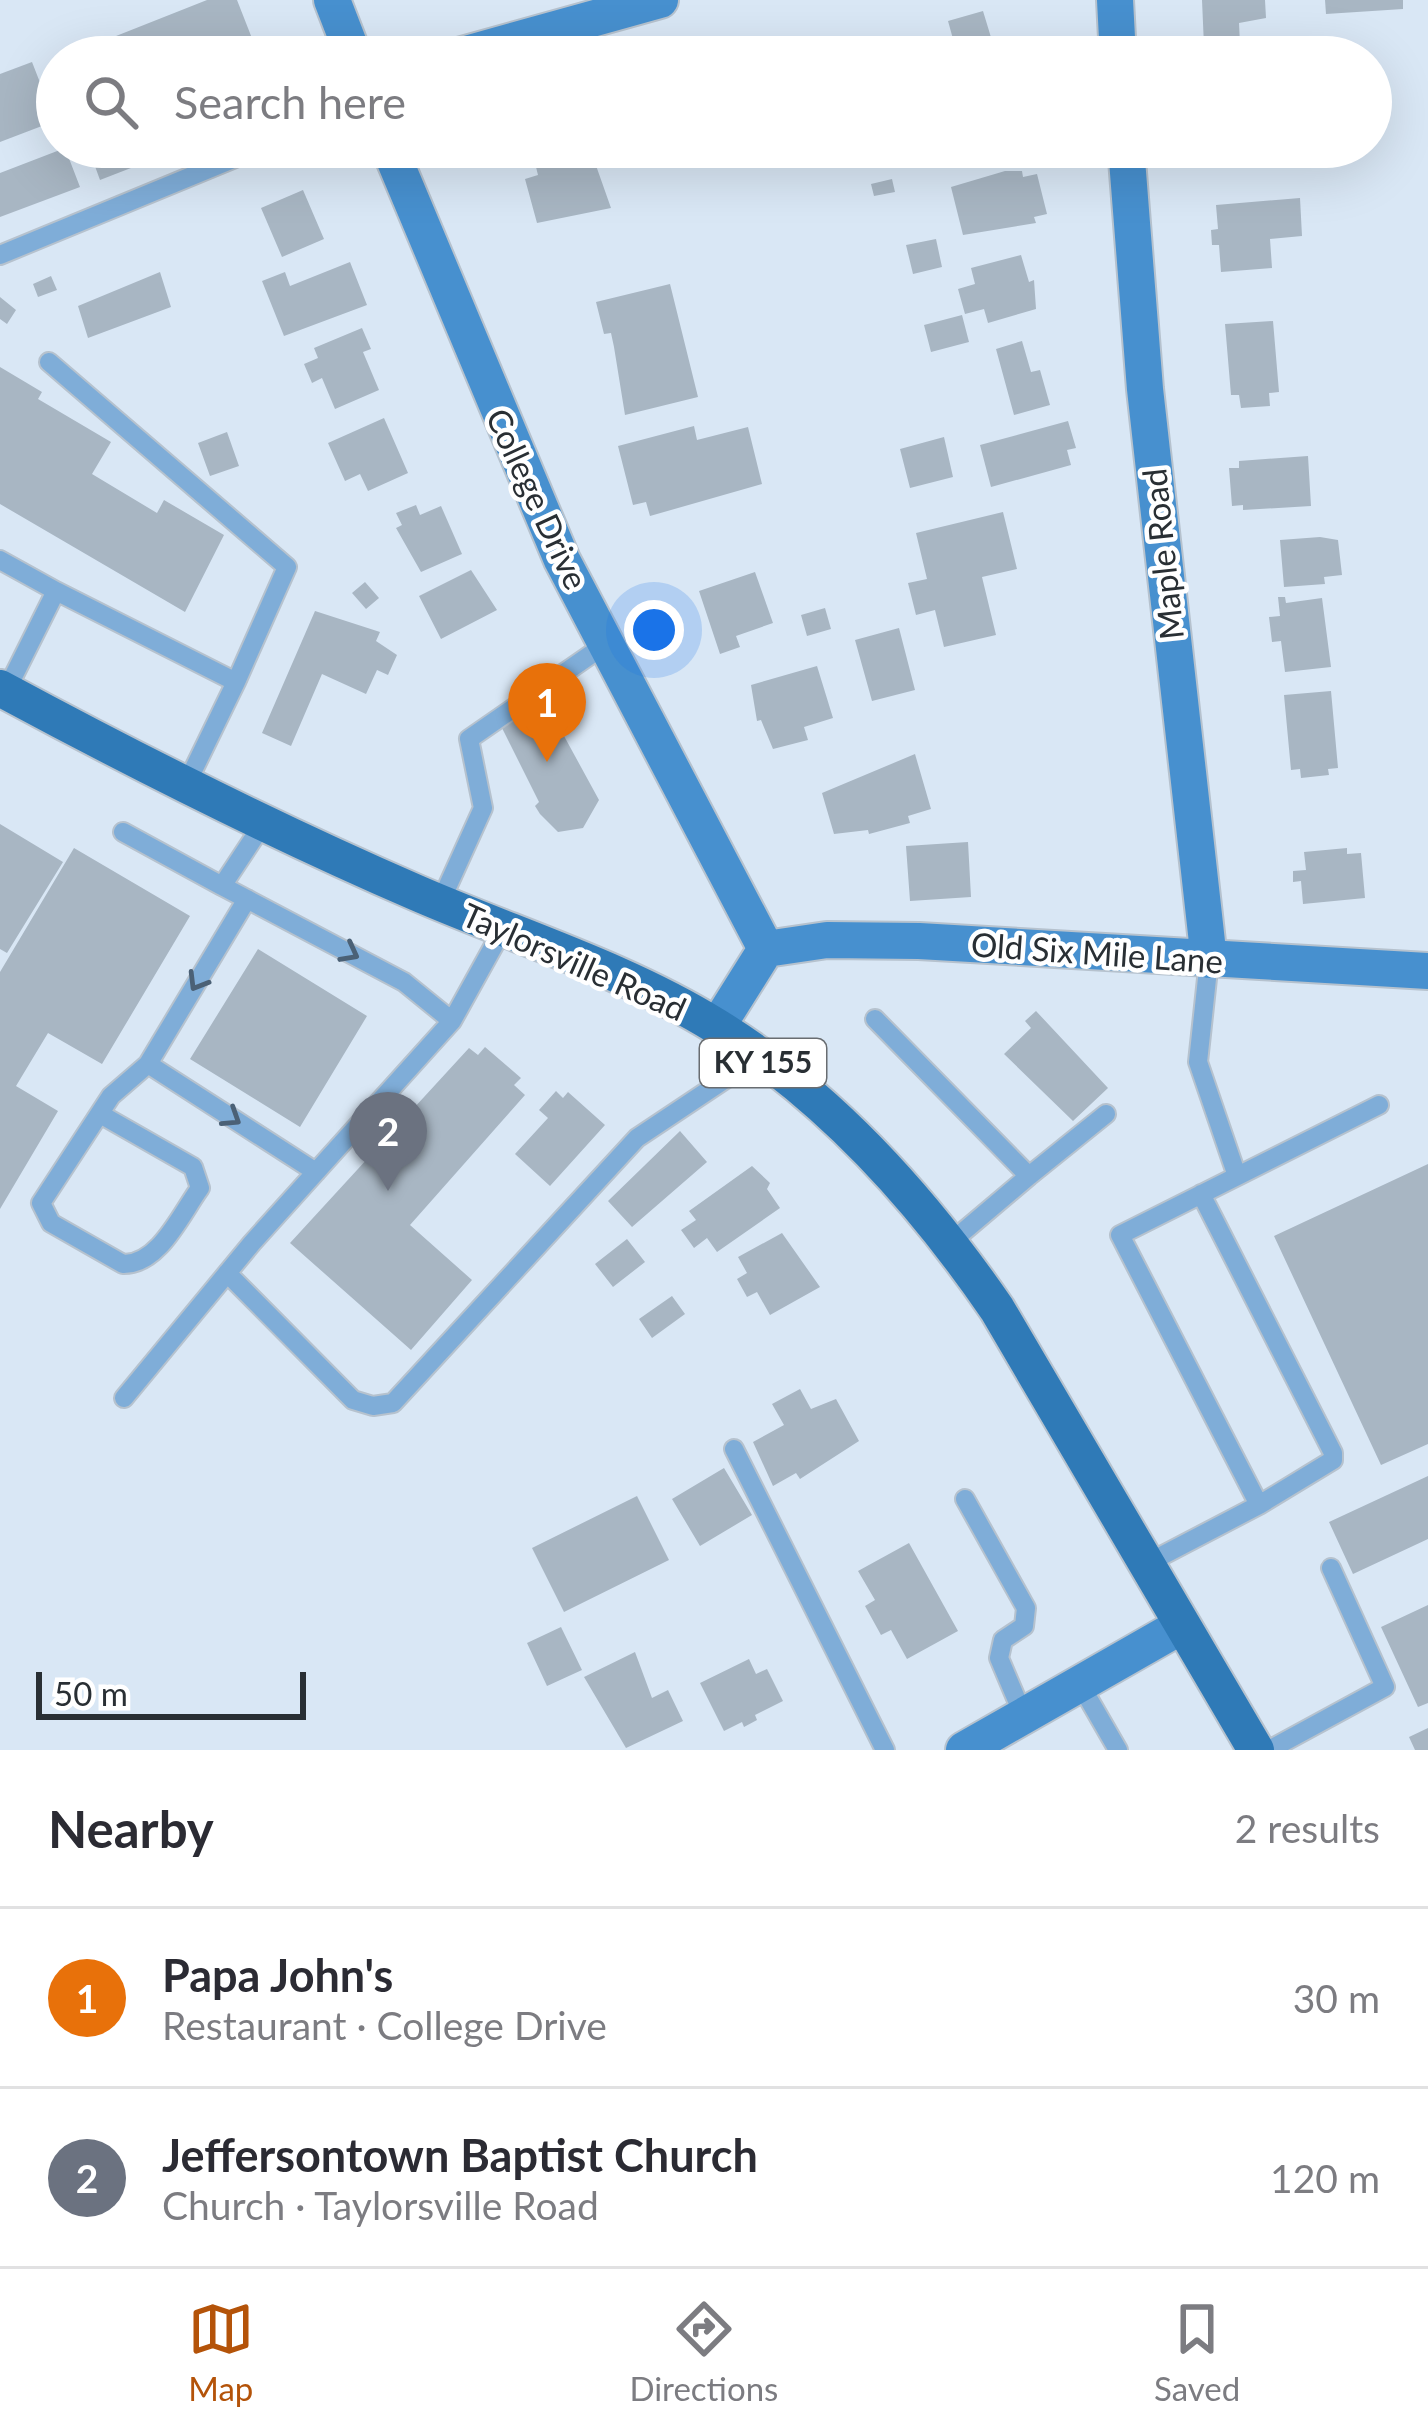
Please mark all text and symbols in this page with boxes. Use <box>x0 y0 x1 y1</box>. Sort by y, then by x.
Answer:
search box <box>36 36 1392 168</box>
icon: search <box>78 69 144 135</box>
text: Search here <box>174 75 406 129</box>
street label: College Drive <box>479 402 597 595</box>
street label: Maple Road <box>1133 467 1191 642</box>
your location <box>624 600 684 660</box>
pin: 1 <box>508 663 586 762</box>
street label: Taylorsville Road <box>456 894 693 1028</box>
street label: Old Six Mile Lane <box>970 923 1224 981</box>
one-way arrow <box>338 939 360 962</box>
one-way arrow <box>189 969 212 991</box>
road number: KY 155 <box>700 1039 826 1087</box>
pin: 2 <box>349 1092 427 1191</box>
one-way arrow <box>219 1104 241 1126</box>
scale bar <box>36 1666 306 1719</box>
text: 50 m <box>54 1673 128 1713</box>
text: Nearby <box>48 1798 214 1859</box>
text: 2 results <box>1235 1805 1380 1851</box>
text: Papa John's <box>162 1948 393 2002</box>
text: 1 <box>76 1975 98 2021</box>
text: 30 m <box>1293 1975 1380 2021</box>
text: Restaurant · College Drive <box>162 2002 607 2048</box>
text: Jeffersontown Baptist Church <box>162 2128 758 2182</box>
text: 2 <box>76 2155 98 2201</box>
text: 120 m <box>1270 2155 1380 2201</box>
text: Church · Taylorsville Road <box>162 2182 599 2228</box>
tab: Map <box>188 2296 254 2408</box>
tab: Directions <box>629 2296 778 2408</box>
tab: Saved <box>1154 2296 1240 2408</box>

